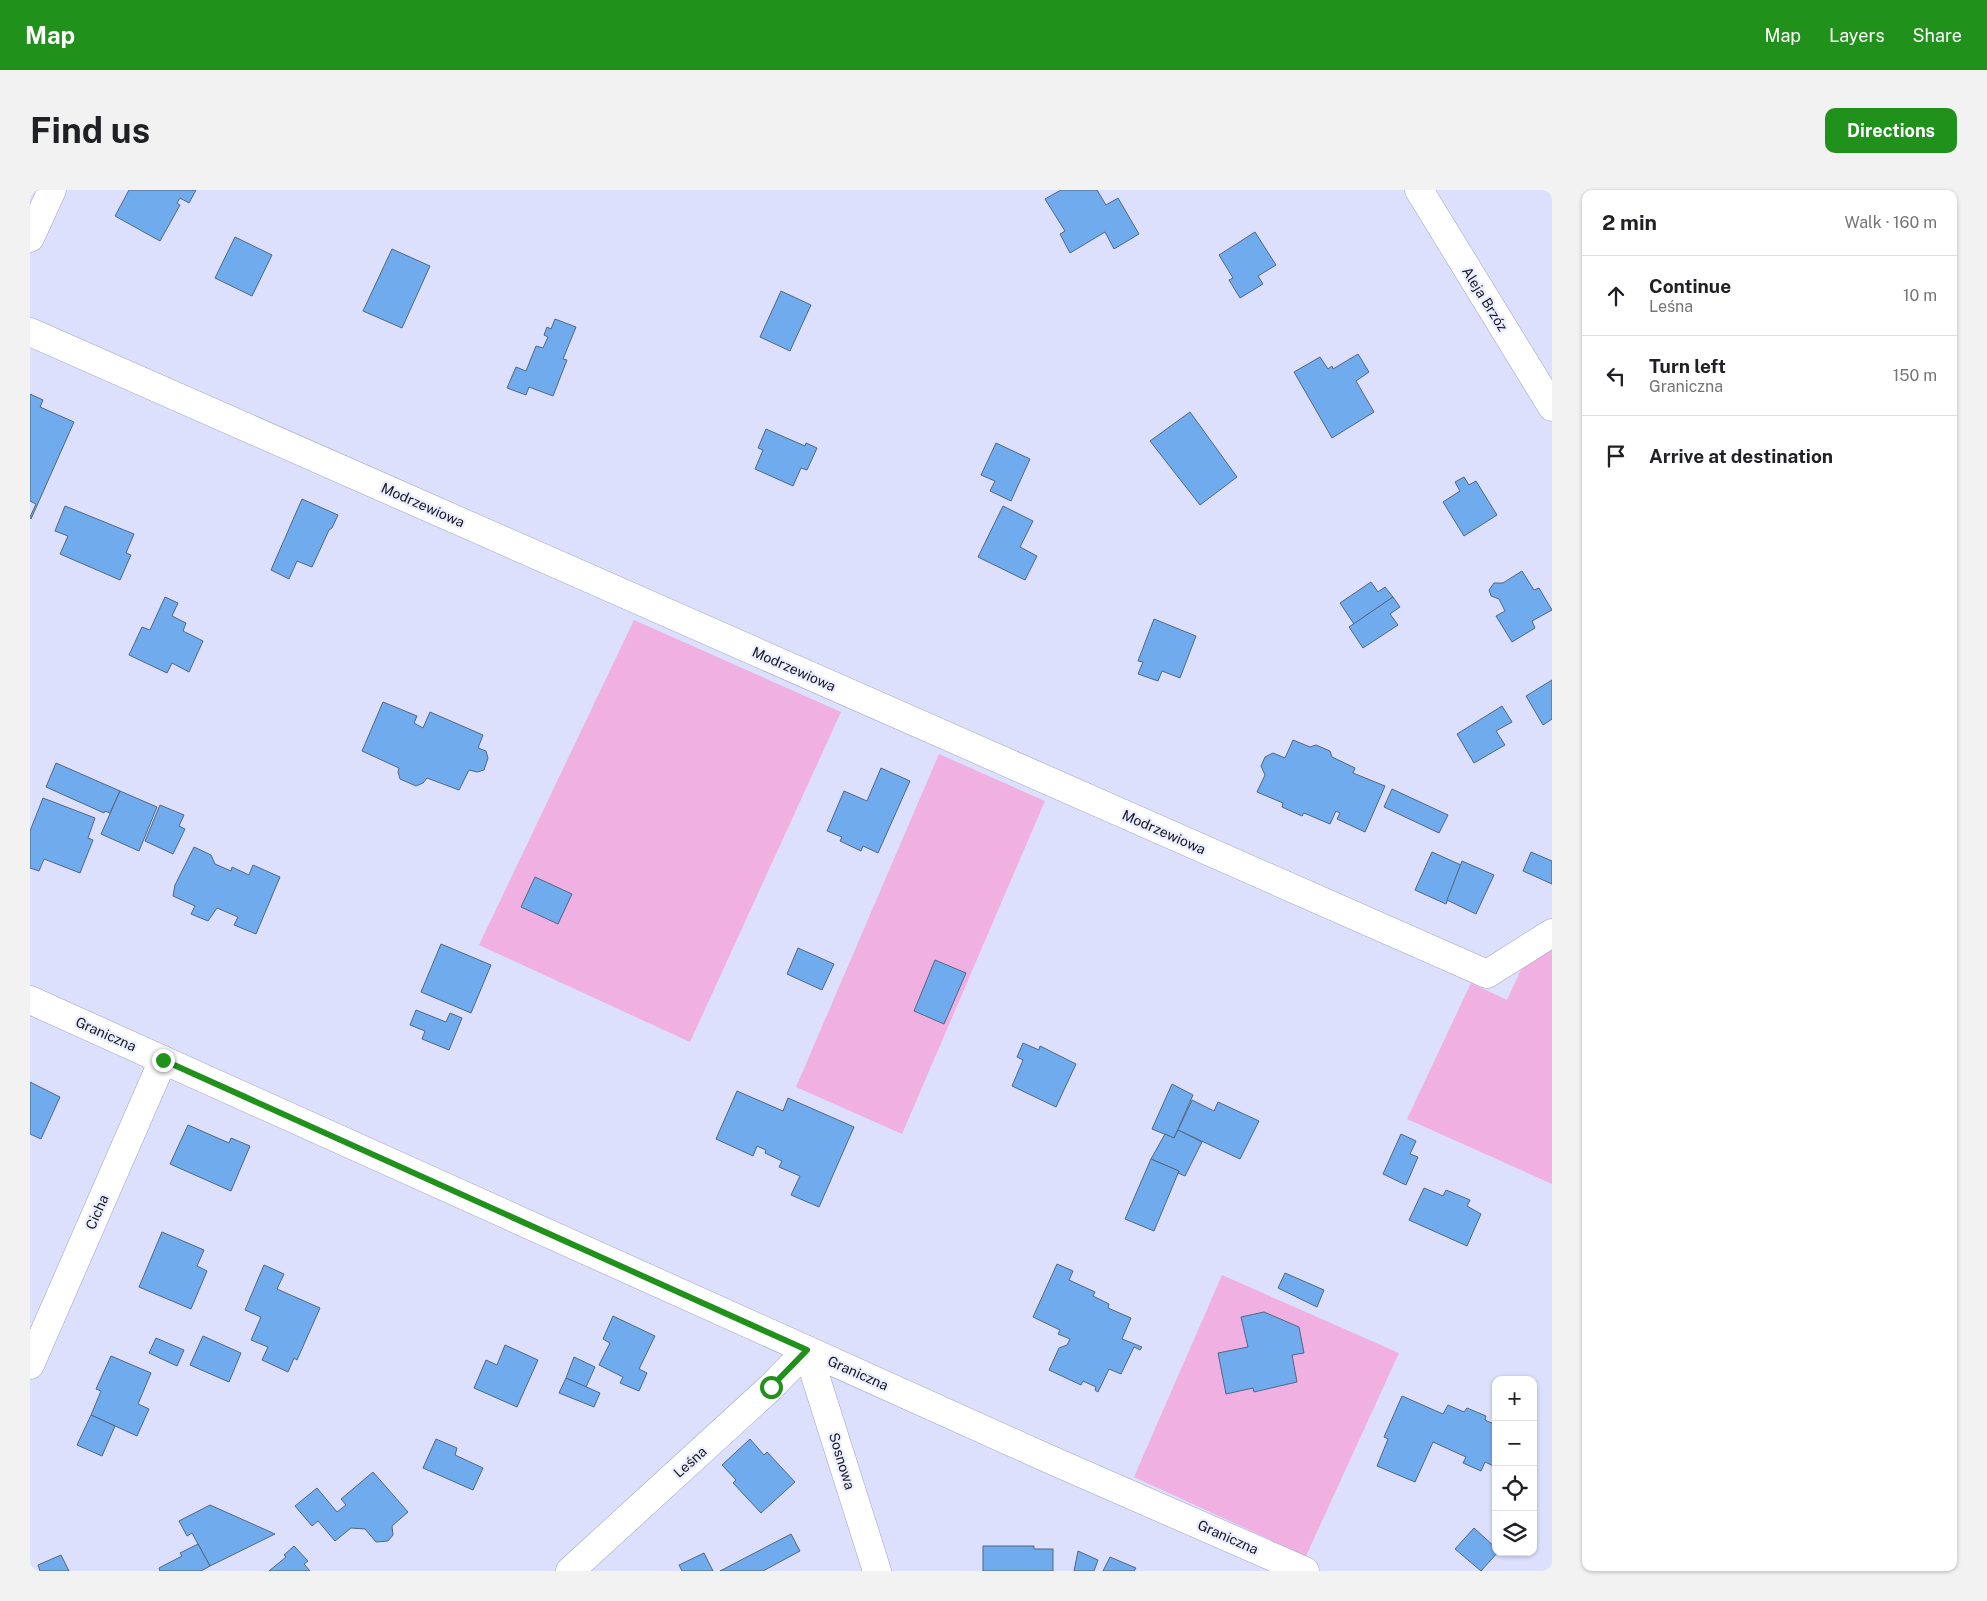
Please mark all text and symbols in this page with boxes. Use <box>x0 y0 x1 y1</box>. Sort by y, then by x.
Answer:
text: Map <box>25 21 75 49</box>
text: Map <box>1765 25 1801 46</box>
text: Layers <box>1829 25 1885 46</box>
text: Share <box>1913 25 1962 46</box>
button: Directions <box>1825 108 1957 153</box>
text: Find us <box>30 110 150 151</box>
text: 2 min <box>1602 210 1657 235</box>
text: Walk · 160 m <box>1845 213 1937 232</box>
street label: Aleja Brzóz <box>1459 264 1511 334</box>
text: Continue <box>1649 275 1731 297</box>
icon: ahead <box>1602 282 1630 310</box>
text: 10 m <box>1903 286 1937 305</box>
text: Leśna <box>1649 297 1693 316</box>
text: Turn left <box>1649 355 1726 377</box>
icon: left <box>1602 362 1630 390</box>
text: 150 m <box>1893 366 1937 385</box>
text: Graniczna <box>1649 377 1723 396</box>
icon: arrive <box>1602 442 1630 470</box>
text: Arrive at destination <box>1649 445 1833 467</box>
street label: Modrzewiowa <box>379 479 467 531</box>
street label: Modrzewiowa <box>750 643 838 695</box>
street label: Modrzewiowa <box>1120 806 1208 858</box>
street label: Graniczna <box>73 1014 139 1054</box>
route end <box>152 1049 175 1072</box>
street label: Cicha <box>82 1192 112 1232</box>
street label: Graniczna <box>825 1353 891 1393</box>
route start <box>760 1376 783 1399</box>
map controls <box>1492 1376 1537 1556</box>
button: + <box>1492 1376 1537 1421</box>
button: − <box>1492 1421 1537 1466</box>
street label: Sosnowa <box>826 1431 858 1491</box>
street label: Leśna <box>670 1443 710 1481</box>
button: locate <box>1492 1466 1537 1511</box>
button: layers <box>1492 1511 1537 1556</box>
street label: Graniczna <box>1195 1517 1261 1557</box>

